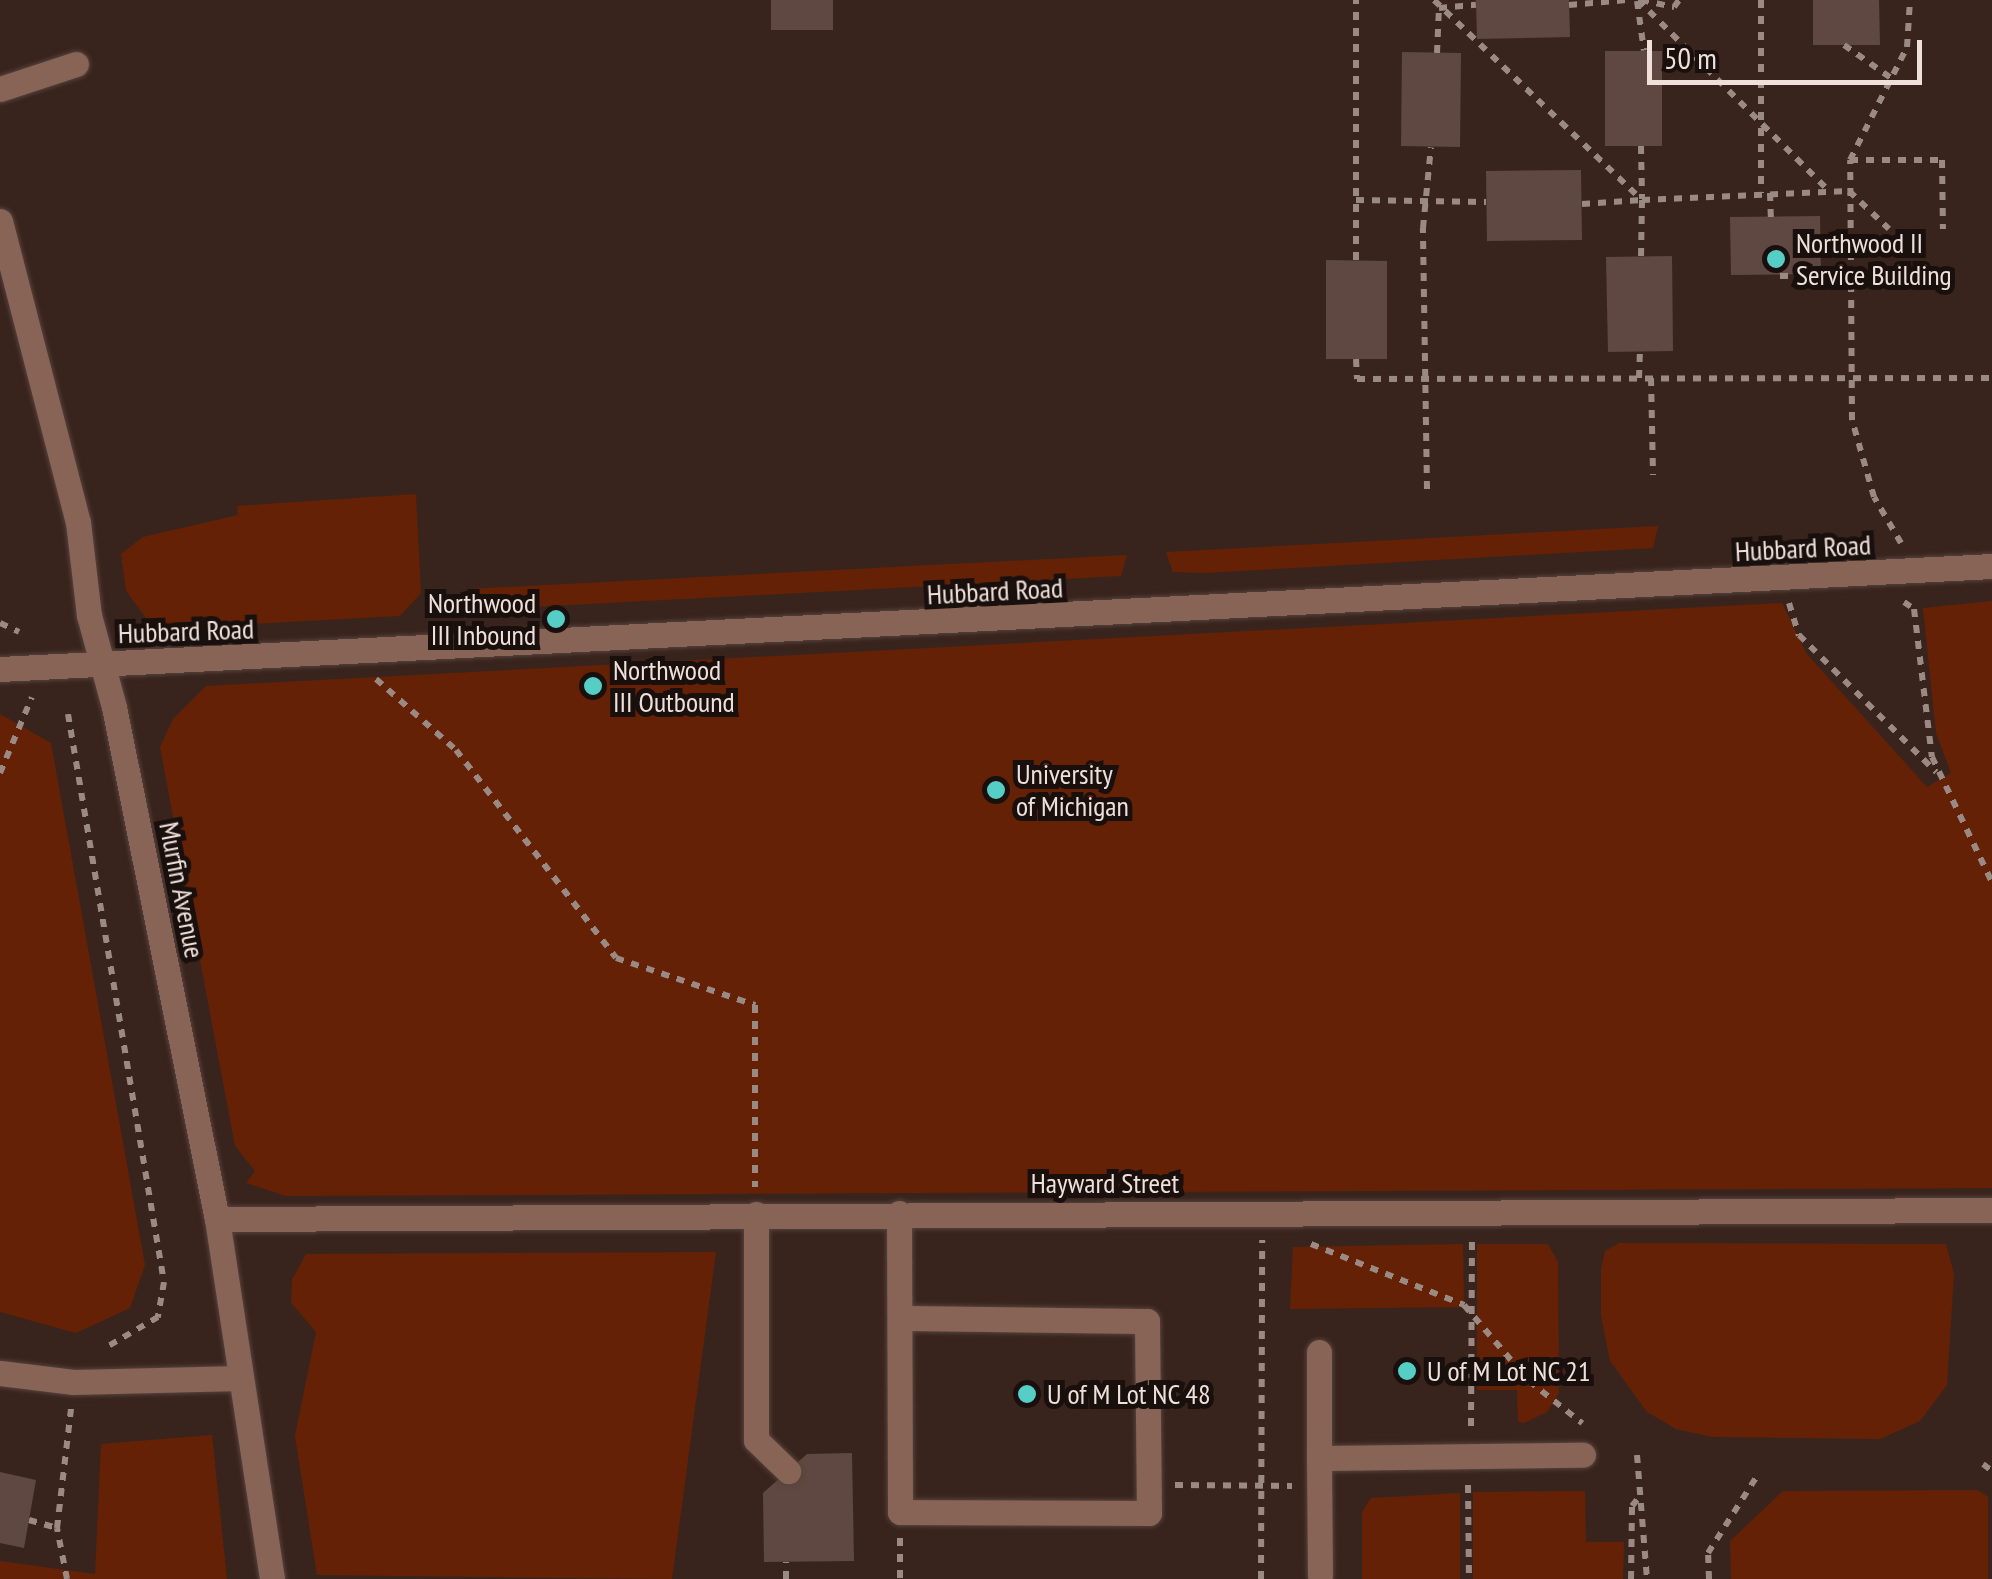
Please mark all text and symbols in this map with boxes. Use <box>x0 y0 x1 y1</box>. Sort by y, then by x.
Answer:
scale bar <box>1652 20 1927 82</box>
text: 50 m <box>1664 38 1717 77</box>
place label: Northwood II Service Building <box>1796 226 1952 292</box>
marker: Northwood II Service Building <box>1765 248 1787 270</box>
street label: Hubbard Road <box>1734 528 1872 568</box>
street label: Hubbard Road <box>926 571 1064 611</box>
place label: Northwood III Inbound <box>428 586 536 652</box>
marker: Northwood III Inbound <box>545 608 567 630</box>
street label: Hubbard Road <box>117 612 255 650</box>
place label: Northwood III Outbound <box>613 653 735 719</box>
marker: Northwood III Outbound <box>582 675 604 697</box>
place label: University of Michigan <box>1016 757 1129 823</box>
marker: University of Michigan <box>985 779 1007 801</box>
street label: Murfin Avenue <box>152 819 212 961</box>
street label: Hayward Street <box>1031 1166 1179 1200</box>
place label: U of M Lot NC 21 <box>1427 1354 1591 1388</box>
marker: U of M Lot NC 21 <box>1396 1360 1418 1382</box>
place label: U of M Lot NC 48 <box>1047 1377 1211 1411</box>
marker: U of M Lot NC 48 <box>1016 1383 1038 1405</box>

